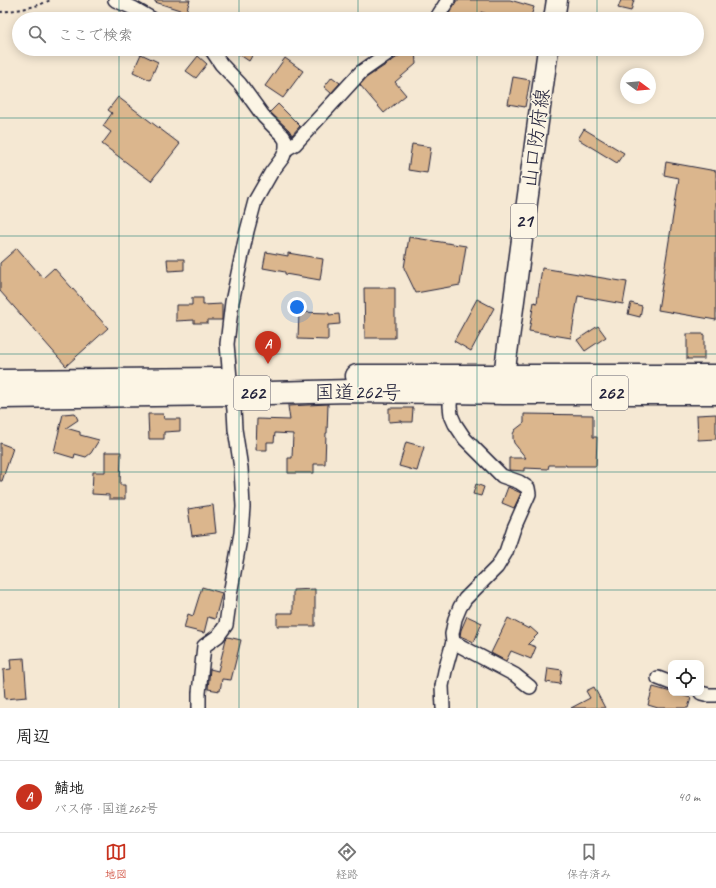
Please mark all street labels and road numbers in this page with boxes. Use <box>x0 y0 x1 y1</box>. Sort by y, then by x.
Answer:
street label: 山口防府線 <box>517 87 555 189</box>
road number: 21 <box>511 204 537 238</box>
road number: 262 <box>234 376 270 410</box>
road number: 262 <box>592 376 628 410</box>
street label: 国道262号 <box>315 380 402 405</box>

